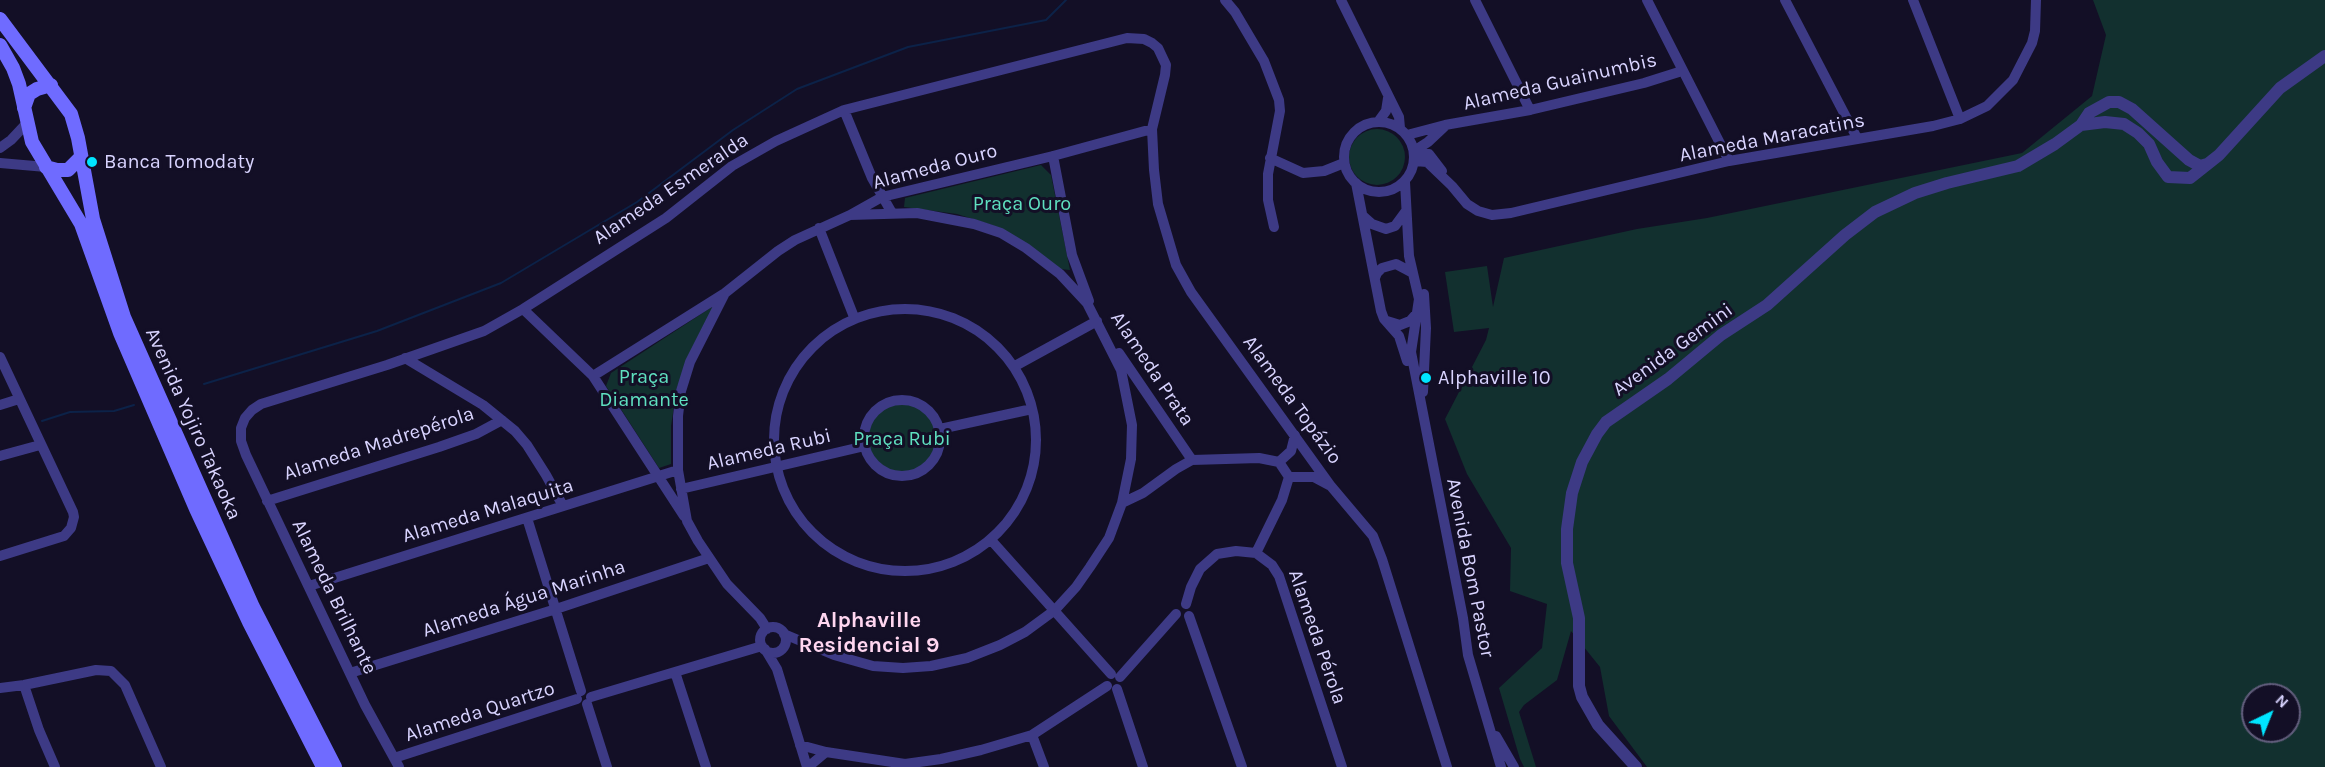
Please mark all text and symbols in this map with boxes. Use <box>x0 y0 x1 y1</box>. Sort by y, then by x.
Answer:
street label: Alameda Guainumbis <box>1461 48 1659 116</box>
street label: Alameda Maracatins <box>1677 108 1867 168</box>
street label: Alameda Esmeralda <box>589 128 753 250</box>
street label: Alameda Ouro <box>870 139 1000 195</box>
place label: Banca Tomodaty <box>104 150 254 174</box>
marker: Banca Tomodaty <box>85 155 99 169</box>
park label: Praça Ouro <box>973 192 1071 216</box>
street label: Avenida Gemini <box>1608 298 1738 402</box>
street label: Alameda Prata <box>1105 307 1199 431</box>
street label: Avenida Yojiro Takaoka <box>140 324 246 524</box>
street label: Alameda Topázio <box>1237 331 1347 469</box>
park label: Praça Diamante <box>599 365 689 412</box>
place label: Alphaville 10 <box>1438 366 1551 390</box>
marker: Alphaville 10 <box>1419 371 1433 385</box>
street label: Alameda Madrepérola <box>281 402 477 486</box>
street label: Alameda Rubi <box>704 424 834 476</box>
park label: Praça Rubi <box>853 427 951 451</box>
street label: Alameda Malaquita <box>400 474 576 548</box>
street label: Avenida Bom Pastor <box>1441 476 1499 660</box>
street label: Alameda Brilhante <box>286 516 382 678</box>
street label: Alameda Água Marinha <box>420 555 628 643</box>
street label: Alameda Pérola <box>1283 567 1351 707</box>
district label: Alphaville Residencial 9 <box>799 608 939 660</box>
street label: Alameda Quartzo <box>402 676 558 748</box>
north arrow <box>2241 683 2301 743</box>
text: N <box>2272 690 2293 712</box>

